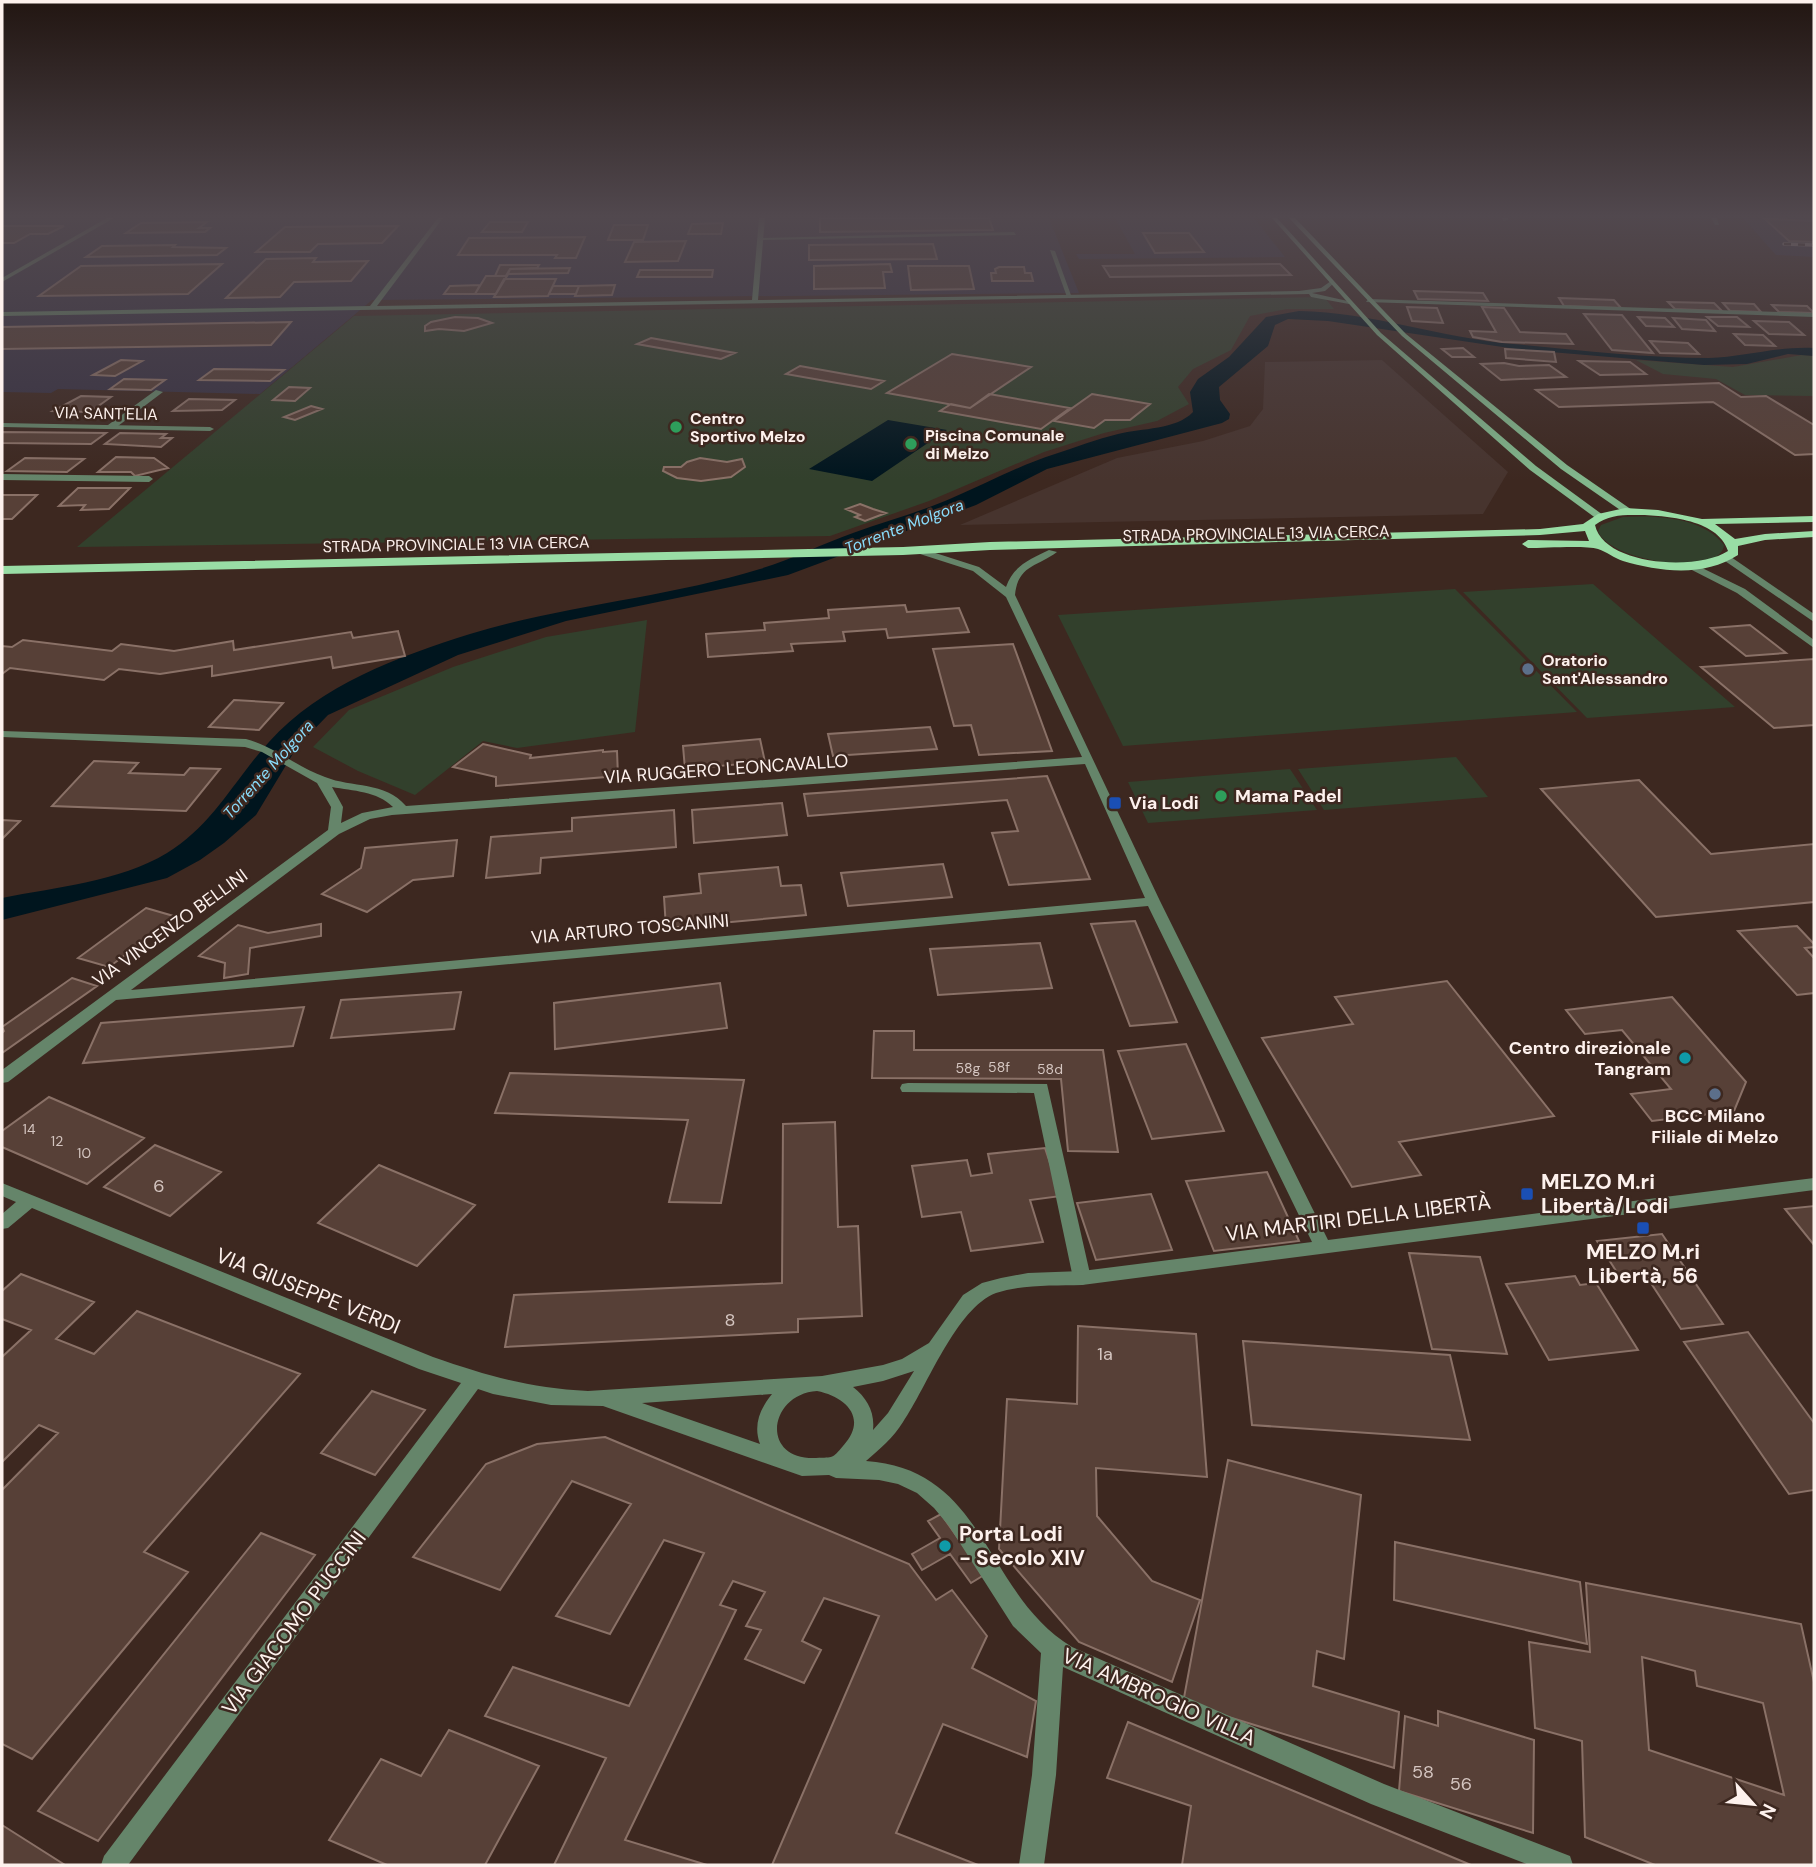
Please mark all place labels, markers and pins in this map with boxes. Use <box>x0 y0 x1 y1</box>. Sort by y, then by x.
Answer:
place label: Centro Sportivo Melzo <box>690 408 806 447</box>
marker: Centro Sportivo Melzo <box>668 419 684 435</box>
place label: Piscina Comunale di Melzo <box>925 425 1064 464</box>
marker: Piscina Comunale di Melzo <box>903 436 919 452</box>
place label: Oratorio Sant'Alessandro <box>1542 650 1668 689</box>
marker: Oratorio Sant'Alessandro <box>1520 661 1536 677</box>
place label: Mama Padel <box>1235 784 1342 808</box>
marker: Mama Padel <box>1213 788 1229 804</box>
place label: Via Lodi <box>1129 791 1199 815</box>
marker: Via Lodi <box>1107 795 1123 811</box>
place label: Centro direzionale Tangram <box>1509 1036 1671 1081</box>
marker: Centro direzionale Tangram <box>1677 1050 1693 1066</box>
marker: BCC Milano Filiale di Melzo <box>1707 1086 1723 1102</box>
place label: BCC Milano Filiale di Melzo <box>1651 1104 1779 1149</box>
place label: MELZO M.ri Libertà/Lodi <box>1541 1168 1668 1220</box>
marker: MELZO M.ri Libertà/Lodi <box>1519 1186 1535 1202</box>
marker: MELZO M.ri Libertà, 56 <box>1635 1220 1651 1236</box>
place label: MELZO M.ri Libertà, 56 <box>1586 1238 1700 1290</box>
place label: Porta Lodi - Secolo XIV <box>959 1520 1085 1572</box>
marker: Porta Lodi - Secolo XIV <box>937 1538 953 1554</box>

